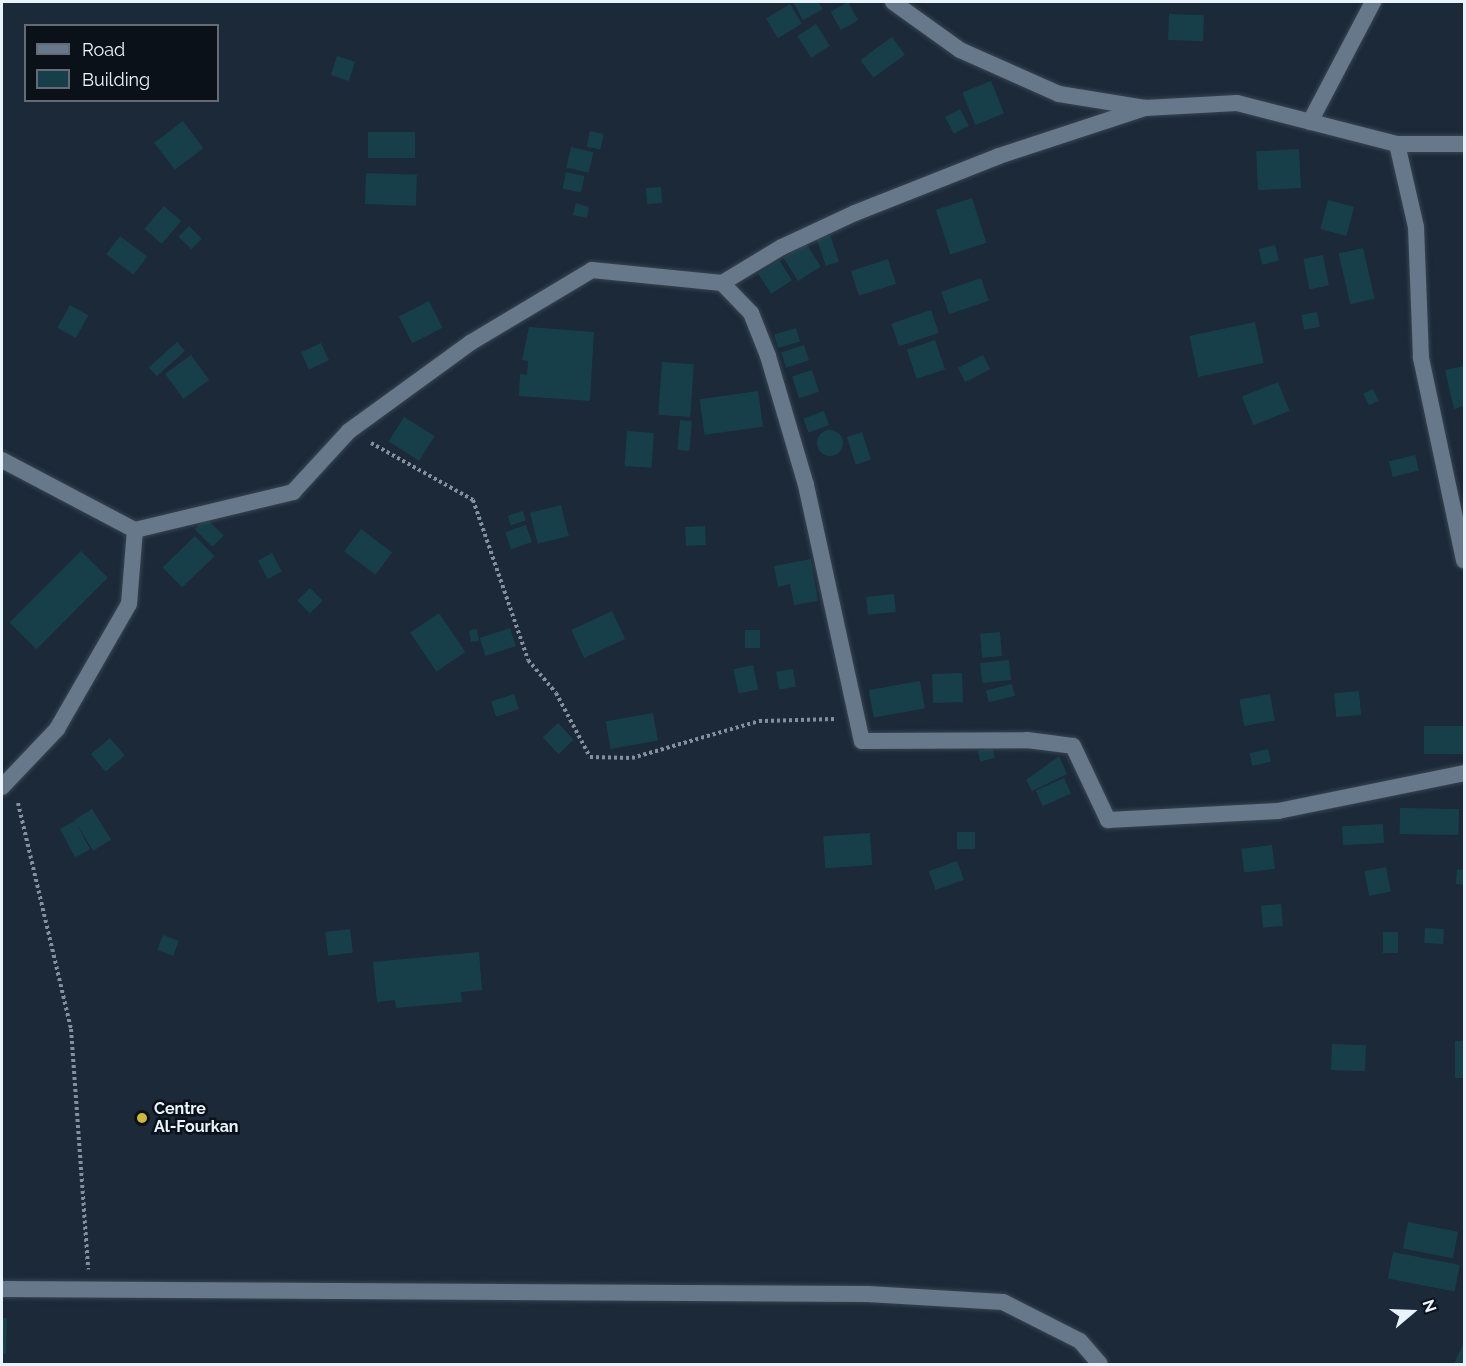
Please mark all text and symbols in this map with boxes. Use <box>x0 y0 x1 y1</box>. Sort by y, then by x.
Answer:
legend <box>24 24 219 102</box>
text: Road <box>82 39 125 60</box>
text: Building <box>82 69 150 90</box>
place label: Centre Al-Fourkan <box>154 1099 238 1137</box>
marker: Centre Al-Fourkan <box>135 1111 149 1125</box>
north arrow <box>1382 1282 1442 1342</box>
text: N <box>1419 1297 1440 1315</box>

